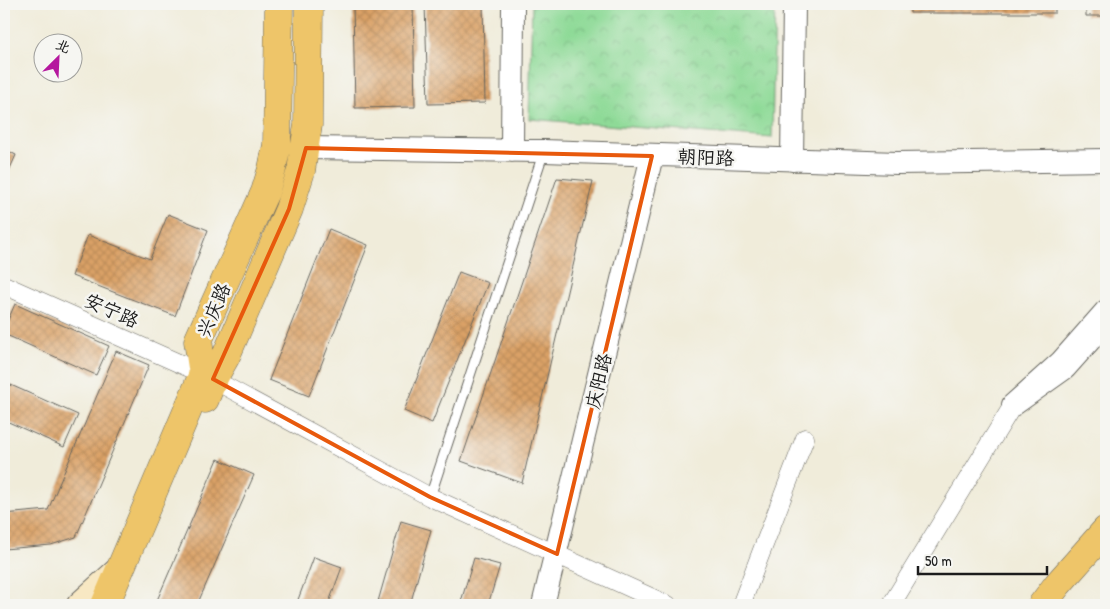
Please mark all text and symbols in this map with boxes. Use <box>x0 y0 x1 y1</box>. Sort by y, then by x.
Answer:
north arrow <box>32 32 82 82</box>
text: 北 <box>53 34 74 57</box>
street label: 朝阳路 <box>677 143 735 171</box>
street label: 兴庆路 <box>190 279 236 341</box>
street label: 安宁路 <box>81 287 143 333</box>
street label: 庆阳路 <box>578 350 618 412</box>
scale bar <box>918 544 1046 576</box>
text: 50 m <box>925 550 952 571</box>

